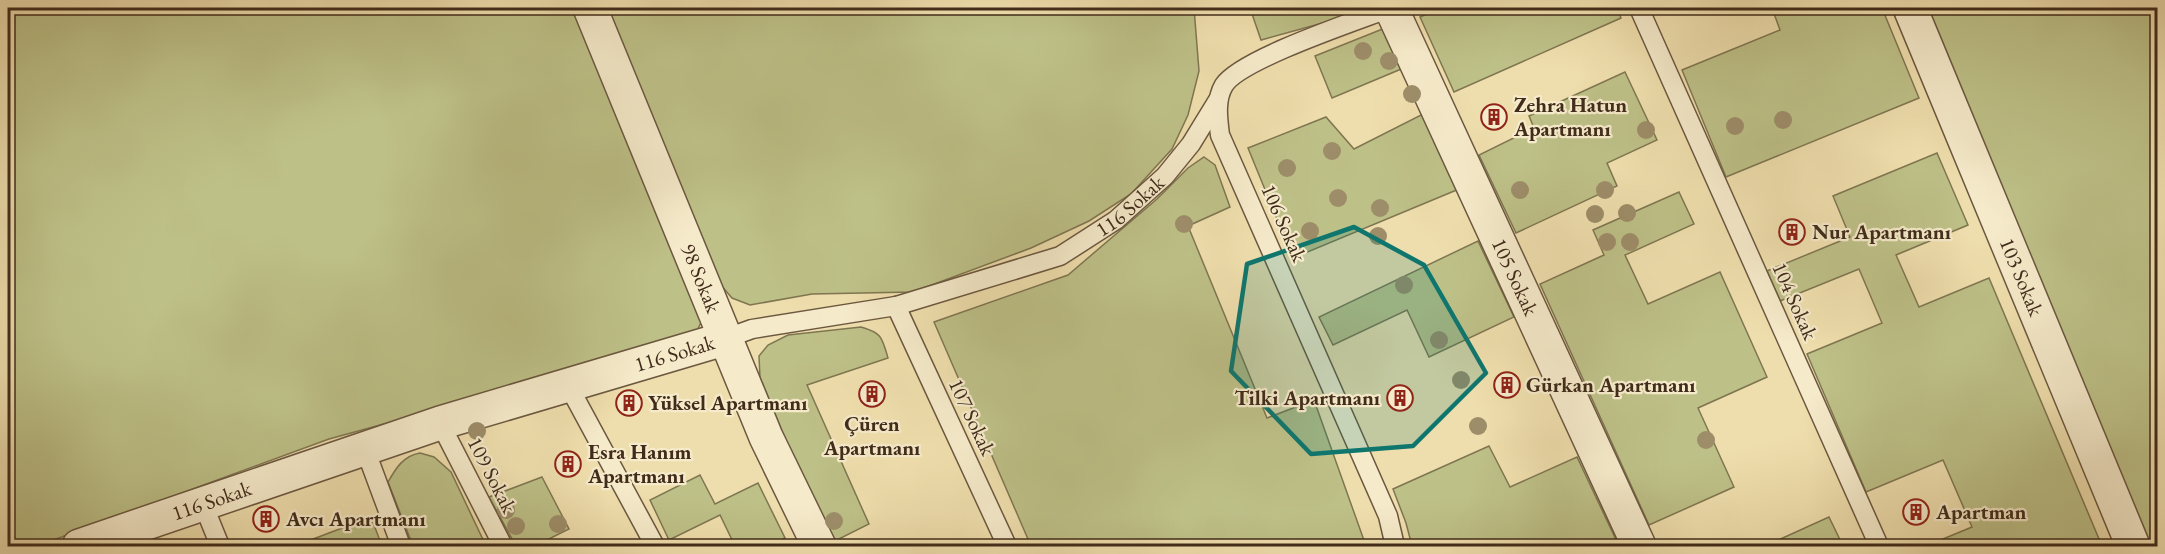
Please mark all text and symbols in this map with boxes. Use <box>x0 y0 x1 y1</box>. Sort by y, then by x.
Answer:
place label: Zehra Hatun Apartmanı <box>1513 91 1627 142</box>
building icon: Zehra Hatun Apartmanı <box>1479 102 1509 132</box>
street label: 116 Sokak <box>1090 168 1171 243</box>
street label: 106 Sokak <box>1255 180 1314 267</box>
building icon: Nur Apartmanı <box>1777 217 1807 247</box>
place label: Nur Apartmanı <box>1812 218 1951 245</box>
street label: 103 Sokak <box>1994 233 2051 321</box>
street label: 105 Sokak <box>1486 234 1545 321</box>
street label: 98 Sokak <box>675 239 728 318</box>
street label: 104 Sokak <box>1766 258 1825 345</box>
street label: 116 Sokak <box>631 328 719 378</box>
building icon: Gürkan Apartmanı <box>1492 370 1522 400</box>
place label: Gürkan Apartmanı <box>1526 371 1696 398</box>
street label: 107 Sokak <box>943 374 1003 461</box>
building icon: Çüren Apartmanı <box>857 379 887 409</box>
building icon: Tilki Apartmanı <box>1385 383 1415 413</box>
place label: Tilki Apartmanı <box>1234 384 1380 411</box>
building icon: Yüksel Apartmanı <box>614 388 644 418</box>
place label: Yüksel Apartmanı <box>648 389 807 416</box>
place label: Çüren Apartmanı <box>823 410 920 461</box>
street label: 109 Sokak <box>462 432 524 519</box>
place label: Esra Hanım Apartmanı <box>587 438 692 489</box>
building icon: Esra Hanım Apartmanı <box>553 449 583 479</box>
street label: 116 Sokak <box>168 474 256 526</box>
building icon: Apartman <box>1901 497 1931 527</box>
place label: Apartman <box>1935 498 2027 525</box>
building icon: Avcı Apartmanı <box>251 504 281 534</box>
place label: Avcı Apartmanı <box>285 505 426 532</box>

